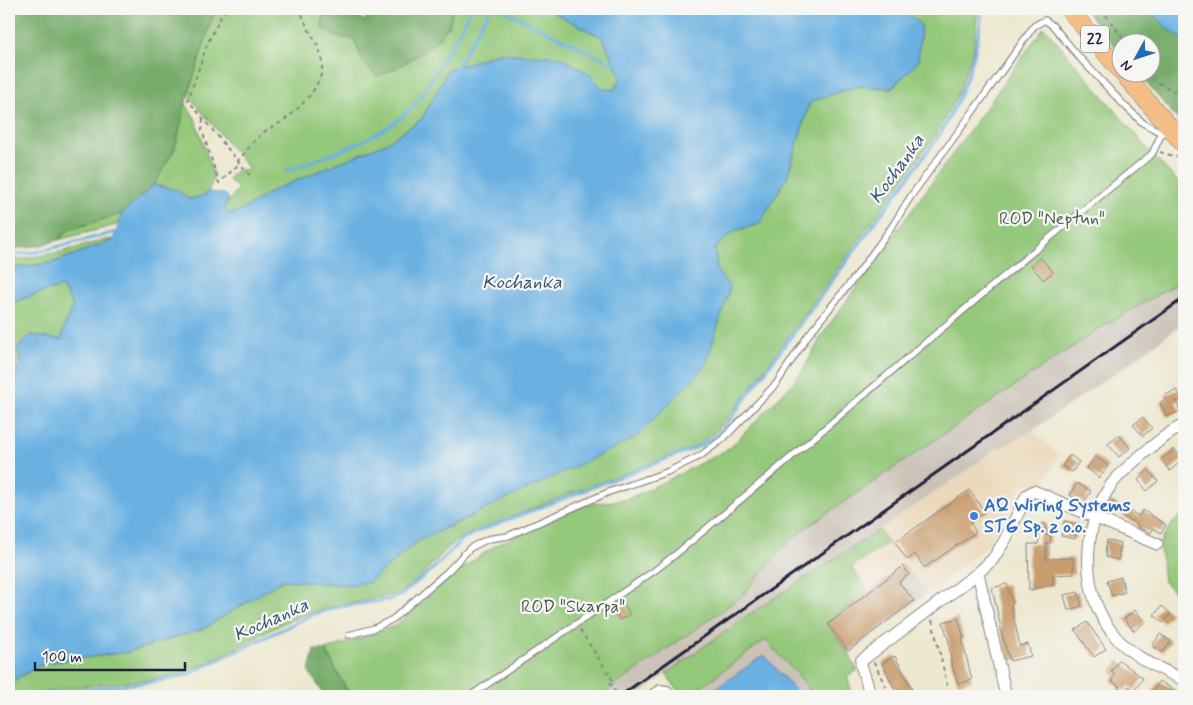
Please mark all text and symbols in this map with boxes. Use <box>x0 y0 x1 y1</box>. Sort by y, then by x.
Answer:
road number: 22 <box>1081 26 1109 52</box>
north arrow <box>1110 32 1160 82</box>
text: N <box>1117 56 1137 75</box>
water label: Kochanka <box>864 129 931 209</box>
park label: ROD "Neptun" <box>999 207 1105 231</box>
water label: Kochanka <box>482 270 562 295</box>
place label: AQ Wiring Systems STG Sp. z o.o. <box>984 494 1131 539</box>
marker: AQ Wiring Systems STG Sp. z o.o. <box>968 510 980 522</box>
water label: Kochanka <box>230 592 313 648</box>
park label: ROD "Skarpa" <box>521 595 625 619</box>
scale bar <box>35 640 185 672</box>
text: 100 m <box>42 648 82 668</box>

